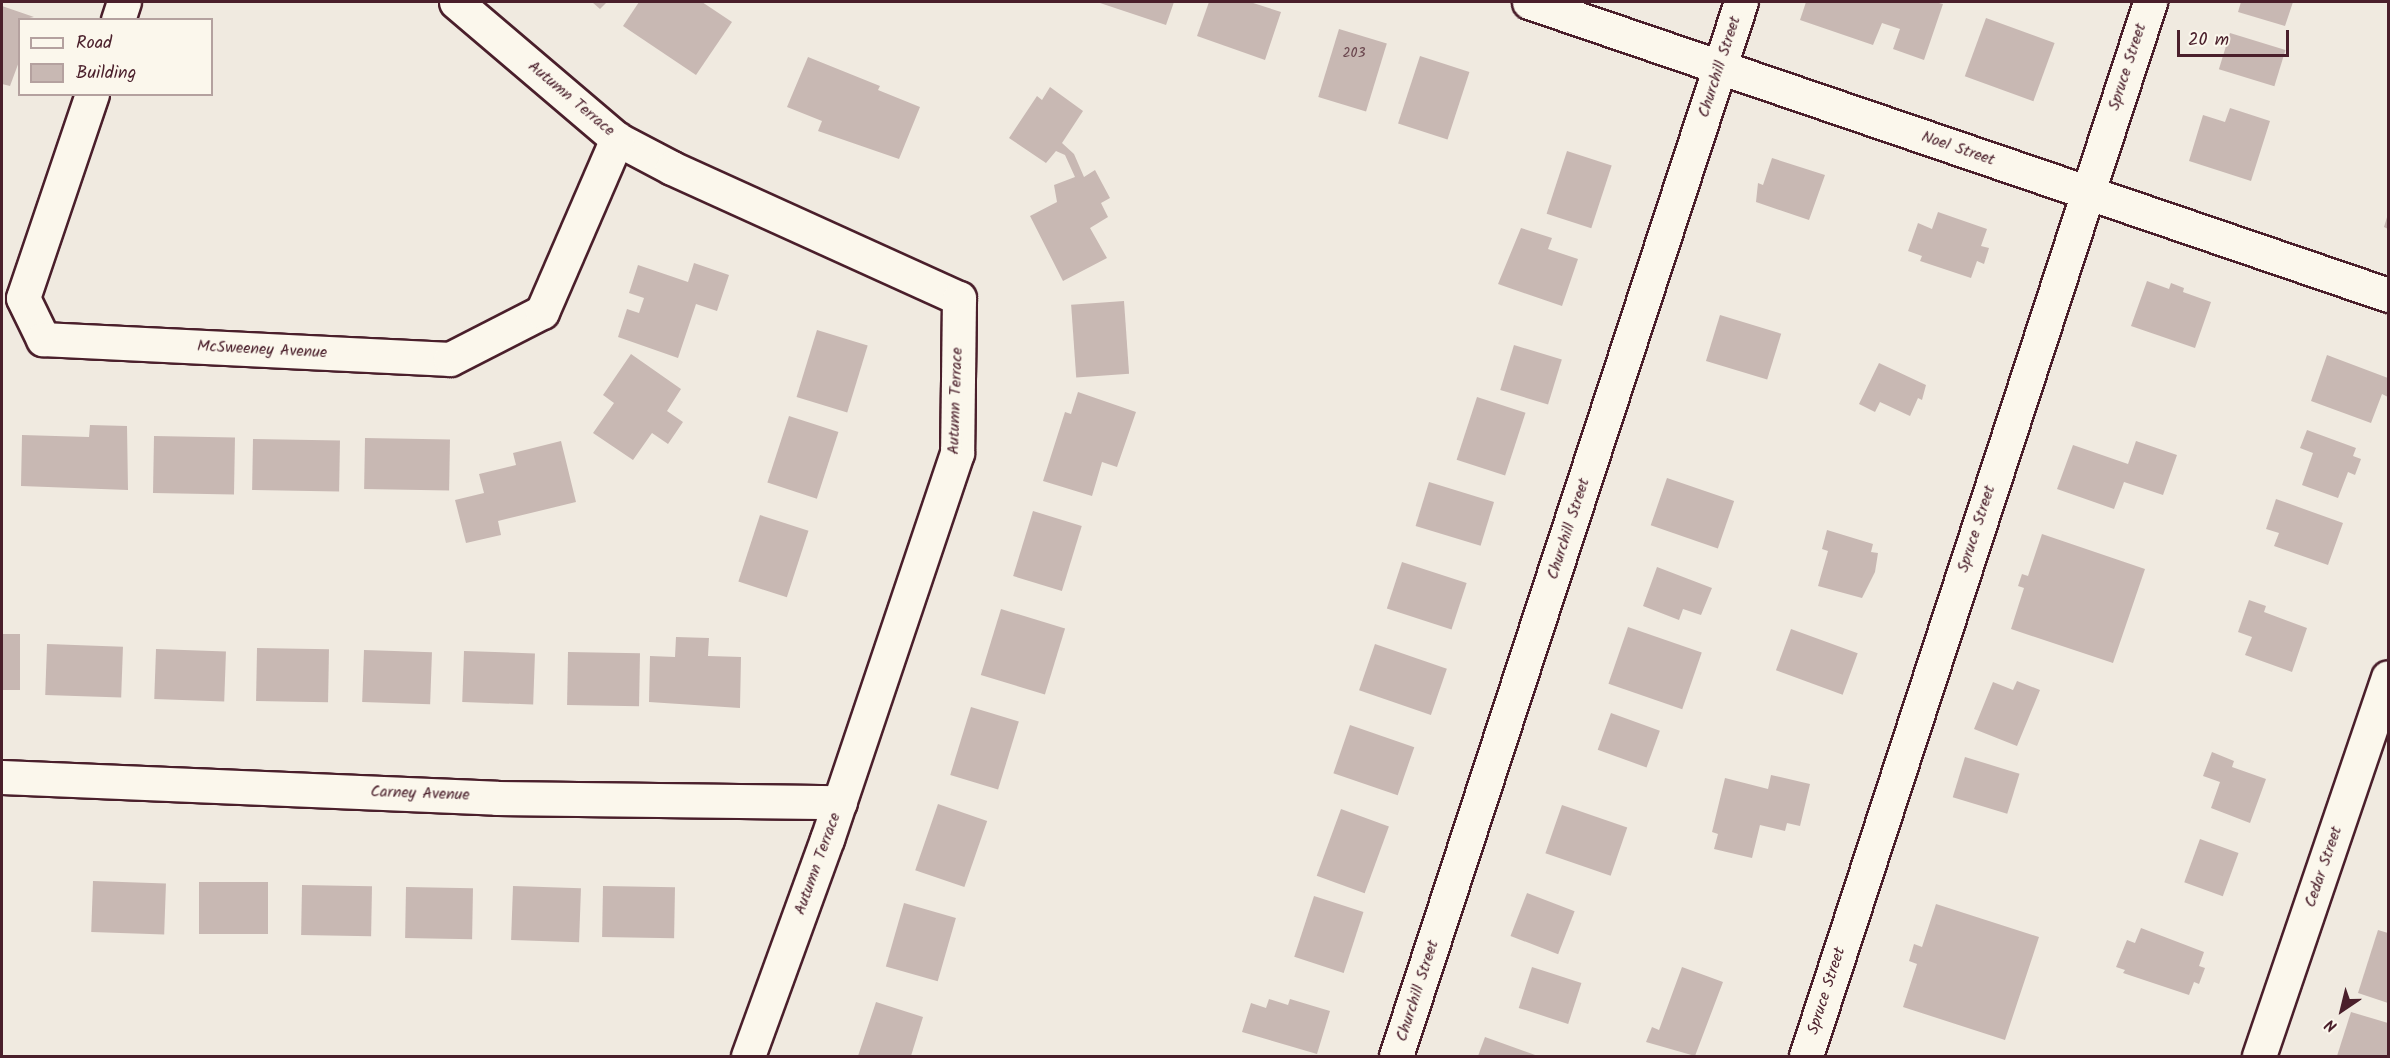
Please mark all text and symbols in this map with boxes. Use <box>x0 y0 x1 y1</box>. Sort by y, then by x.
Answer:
street label: Churchill Street <box>1695 14 1745 120</box>
legend <box>18 18 213 96</box>
scale bar <box>2180 18 2292 56</box>
street label: Spruce Street <box>2105 21 2151 113</box>
text: 20 m <box>2188 26 2229 55</box>
text: Road <box>76 29 112 58</box>
house number: 203 <box>1342 45 1366 61</box>
street label: Autumn Terrace <box>524 57 618 141</box>
text: Building <box>76 59 136 88</box>
street label: Noel Street <box>1919 128 1997 170</box>
street label: McSweeney Avenue <box>197 337 327 363</box>
street label: Autumn Terrace <box>945 347 967 455</box>
street label: Churchill Street <box>1544 476 1594 582</box>
street label: Spruce Street <box>1954 483 2000 575</box>
street label: Carney Avenue <box>370 783 470 805</box>
street label: Autumn Terrace <box>791 810 845 918</box>
street label: Cedar Street <box>2301 824 2347 910</box>
street label: Churchill Street <box>1393 938 1443 1044</box>
street label: Spruce Street <box>1804 945 1850 1037</box>
north arrow <box>2312 980 2372 1040</box>
text: N <box>2320 1012 2343 1038</box>

